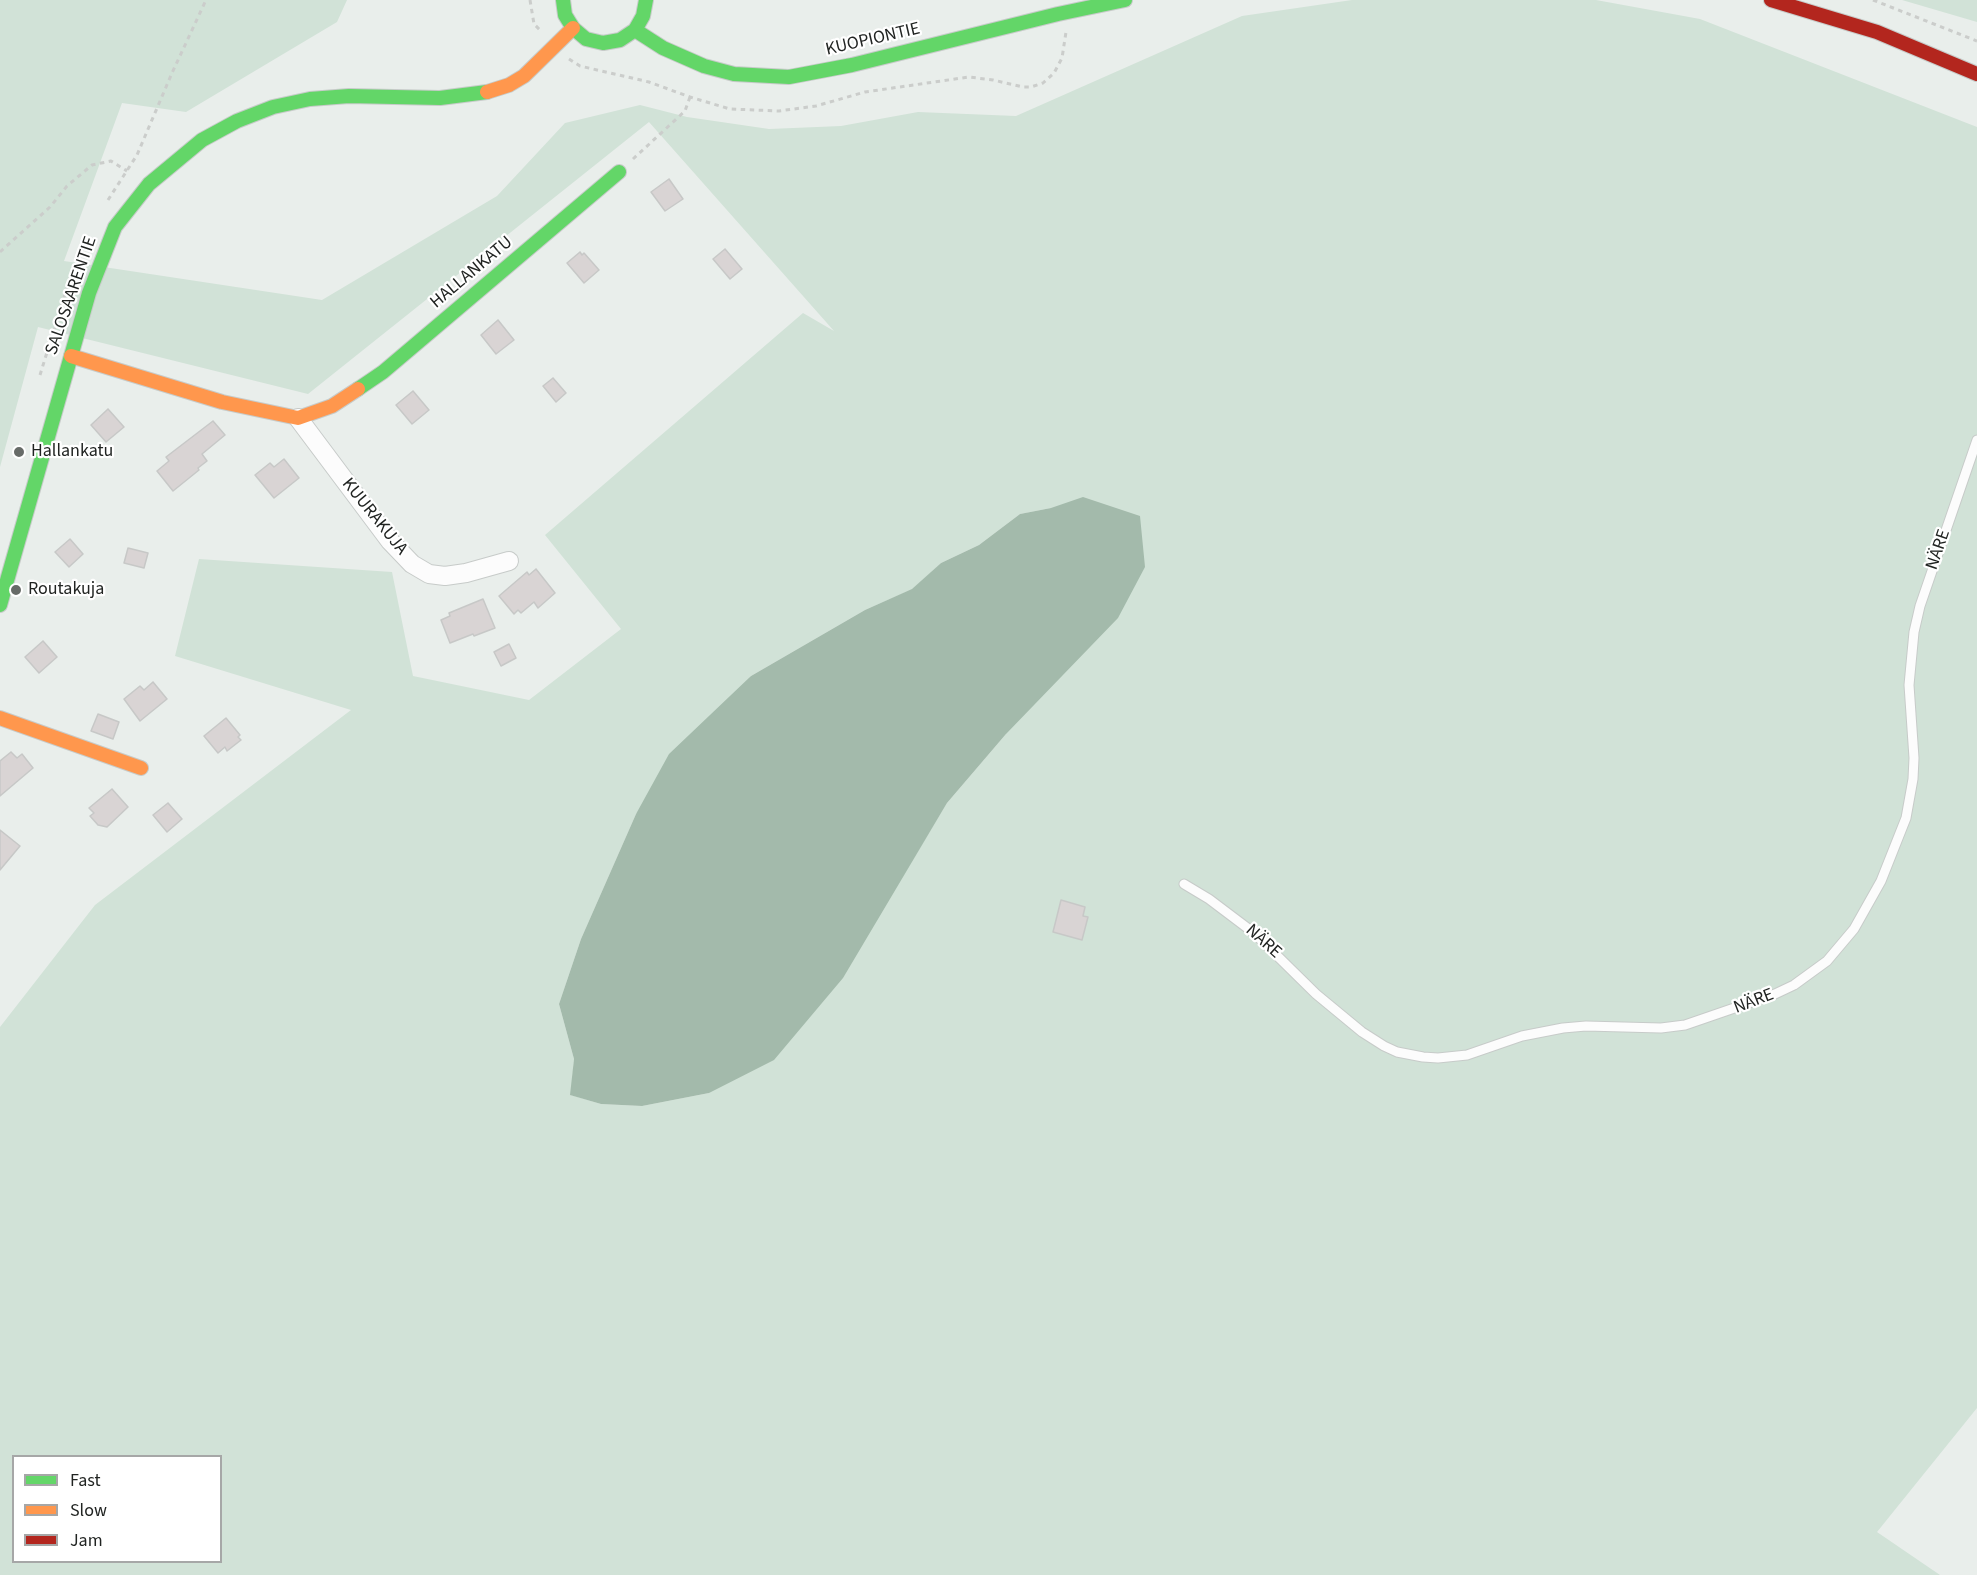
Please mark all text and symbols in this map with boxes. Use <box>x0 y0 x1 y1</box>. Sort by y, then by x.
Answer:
street label: KUOPIONTIE <box>824 19 922 61</box>
street label: HALLANKATU <box>426 232 518 314</box>
street label: SALOSAARENTIE <box>42 234 102 358</box>
place label: Hallankatu <box>31 441 113 463</box>
marker: Hallankatu <box>12 445 26 459</box>
street label: KUURAKUJA <box>336 474 412 560</box>
street label: NÄRE <box>1922 527 1956 573</box>
place label: Routakuja <box>28 579 104 601</box>
marker: Routakuja <box>9 583 23 597</box>
street label: NÄRE <box>1240 920 1286 964</box>
street label: NÄRE <box>1731 985 1777 1019</box>
legend <box>12 1455 222 1563</box>
text: Fast <box>70 1468 101 1493</box>
text: Slow <box>70 1498 107 1523</box>
text: Jam <box>70 1528 103 1553</box>

